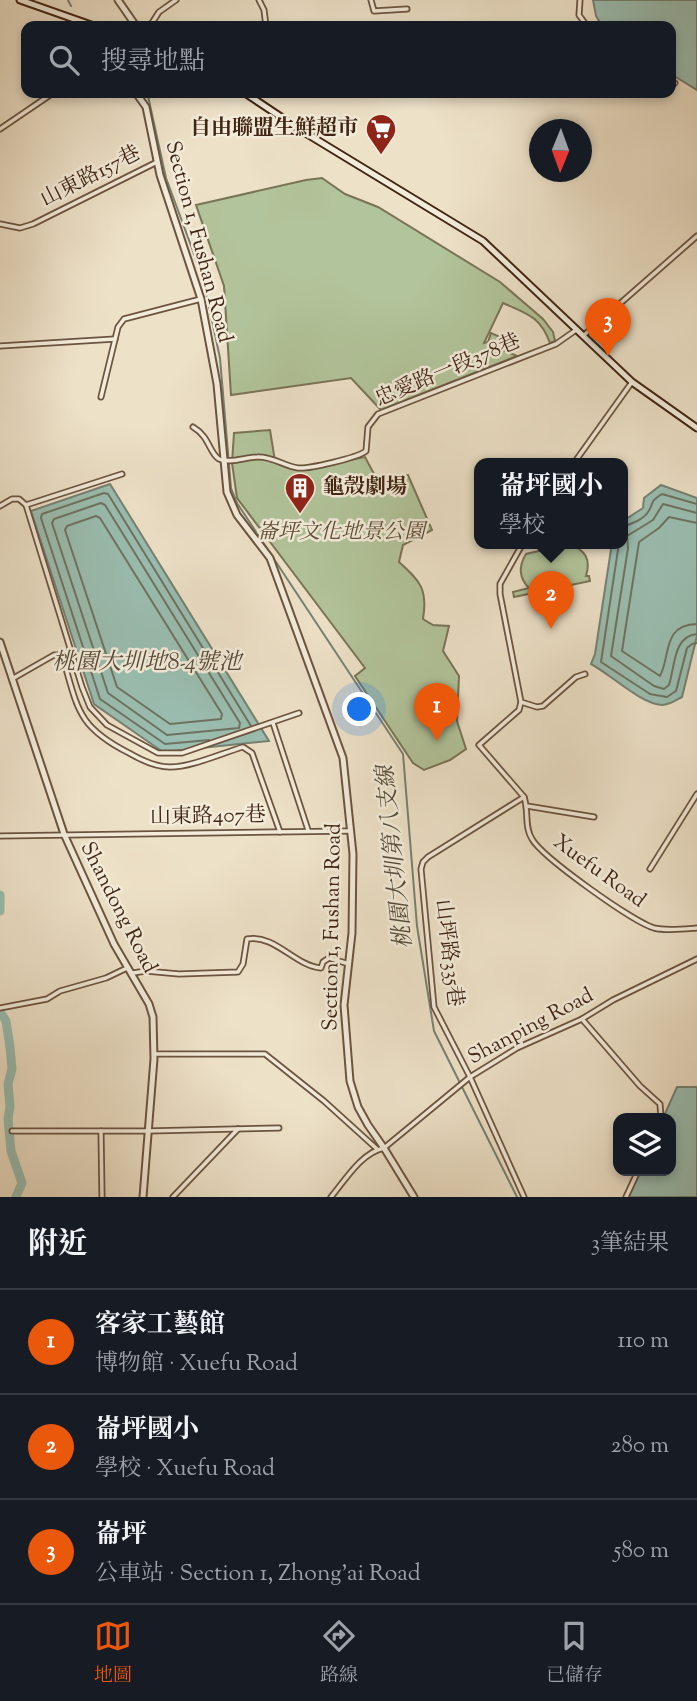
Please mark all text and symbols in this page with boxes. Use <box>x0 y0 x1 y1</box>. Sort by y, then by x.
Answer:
search box <box>21 21 676 98</box>
icon: search <box>45 41 83 79</box>
text: 搜尋地點 <box>101 44 205 81</box>
supermarket icon: 自由聯盟生鮮超市 <box>364 112 398 156</box>
place label: 自由聯盟生鮮超市 <box>190 114 358 144</box>
north arrow <box>529 119 592 182</box>
street label: Section 1, Fushan Road <box>157 138 239 346</box>
street label: 山東路157巷 <box>36 139 146 215</box>
pin: 3 <box>585 298 631 356</box>
street label: 忠愛路一段378巷 <box>371 327 525 415</box>
popup <box>474 458 628 549</box>
text: 崙坪國小 <box>499 469 603 506</box>
building icon: 龜殼劇場 <box>283 471 317 515</box>
place label: 龜殼劇場 <box>323 473 407 503</box>
text: 學校 <box>499 510 545 543</box>
park label: 崙坪文化地景公園 <box>257 518 428 548</box>
pin: 2 <box>528 571 574 629</box>
water label: 桃園大圳地8-4號池 <box>52 647 245 680</box>
pin: 1 <box>414 683 460 741</box>
your location <box>342 692 376 726</box>
water label: 桃園大圳第八支線 <box>370 762 422 950</box>
street label: 山東路407巷 <box>150 801 266 833</box>
street label: Section 1, Fushan Road <box>316 823 350 1031</box>
street label: Xuefu Road <box>546 828 652 916</box>
street label: Shandong Road <box>72 837 164 979</box>
street label: 山坪路335巷 <box>427 897 469 1009</box>
street label: Shanping Road <box>463 981 599 1073</box>
map controls <box>613 1113 676 1176</box>
button: layers <box>613 1113 676 1176</box>
text: 附近 <box>28 1224 88 1267</box>
text: 3筆結果 <box>591 1228 669 1261</box>
text: 客家工藝館 <box>95 1307 225 1344</box>
text: 1 <box>47 1325 55 1358</box>
text: 110 m <box>618 1325 669 1358</box>
text: 博物館 · Xuefu Road <box>95 1348 298 1381</box>
text: 崙坪國小 <box>95 1412 199 1449</box>
text: 2 <box>46 1430 56 1463</box>
text: 280 m <box>611 1430 669 1463</box>
text: 學校 · Xuefu Road <box>95 1453 275 1486</box>
text: 崙坪 <box>95 1517 147 1554</box>
text: 3 <box>46 1535 56 1568</box>
text: 580 m <box>614 1535 669 1568</box>
text: 公車站 · Section 1, Zhong'ai Road <box>95 1558 421 1591</box>
tab: 地圖 <box>94 1617 132 1690</box>
tab: 路線 <box>320 1617 358 1690</box>
tab: 已儲存 <box>546 1617 603 1690</box>

